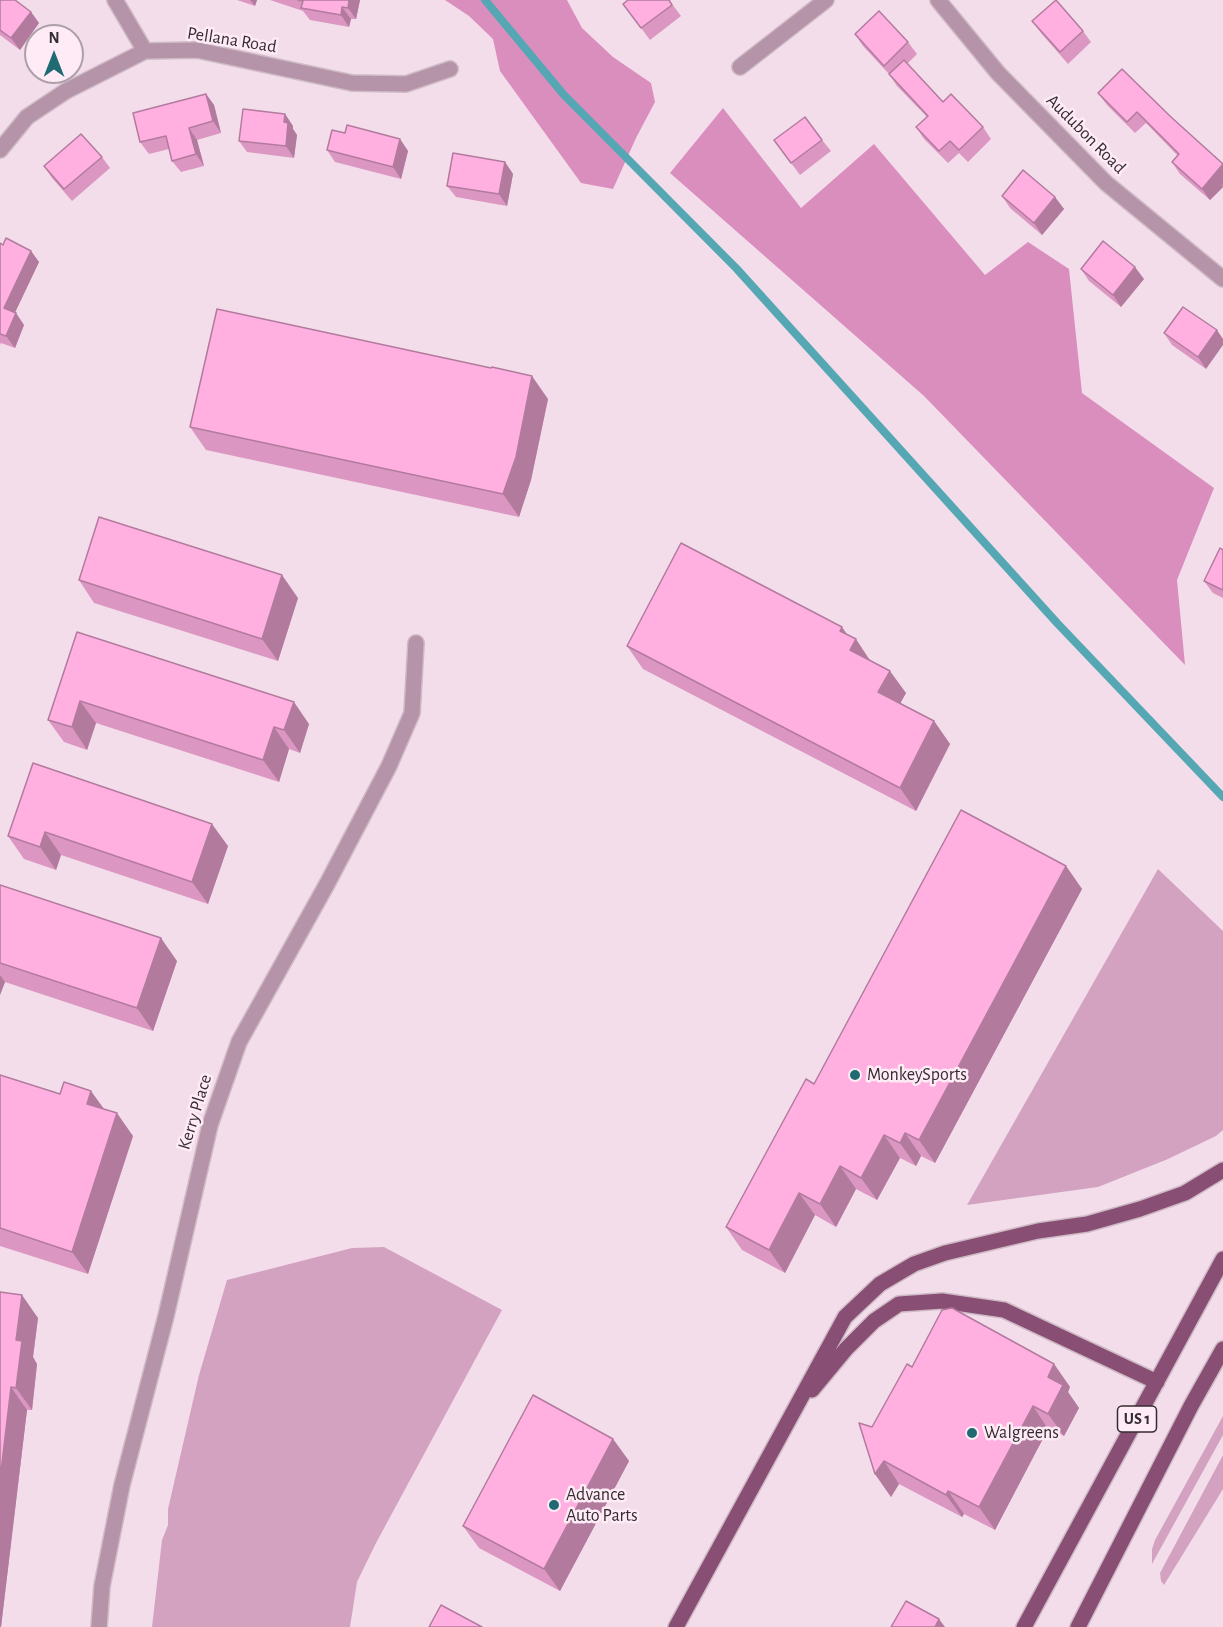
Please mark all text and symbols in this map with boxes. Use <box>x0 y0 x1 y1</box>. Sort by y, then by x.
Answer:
street label: Pellana Road <box>186 22 278 58</box>
north arrow <box>24 24 84 84</box>
text: N <box>48 30 60 46</box>
street label: Audubon Road <box>1042 90 1130 178</box>
place label: MonkeySports <box>867 1064 967 1086</box>
marker: MonkeySports <box>848 1068 862 1082</box>
street label: Kerry Place <box>173 1072 217 1152</box>
road number: US 1 <box>1118 1406 1156 1432</box>
place label: Walgreens <box>984 1422 1059 1444</box>
marker: Walgreens <box>965 1426 979 1440</box>
place label: Advance Auto Parts <box>566 1484 638 1526</box>
marker: Advance Auto Parts <box>547 1498 561 1512</box>

